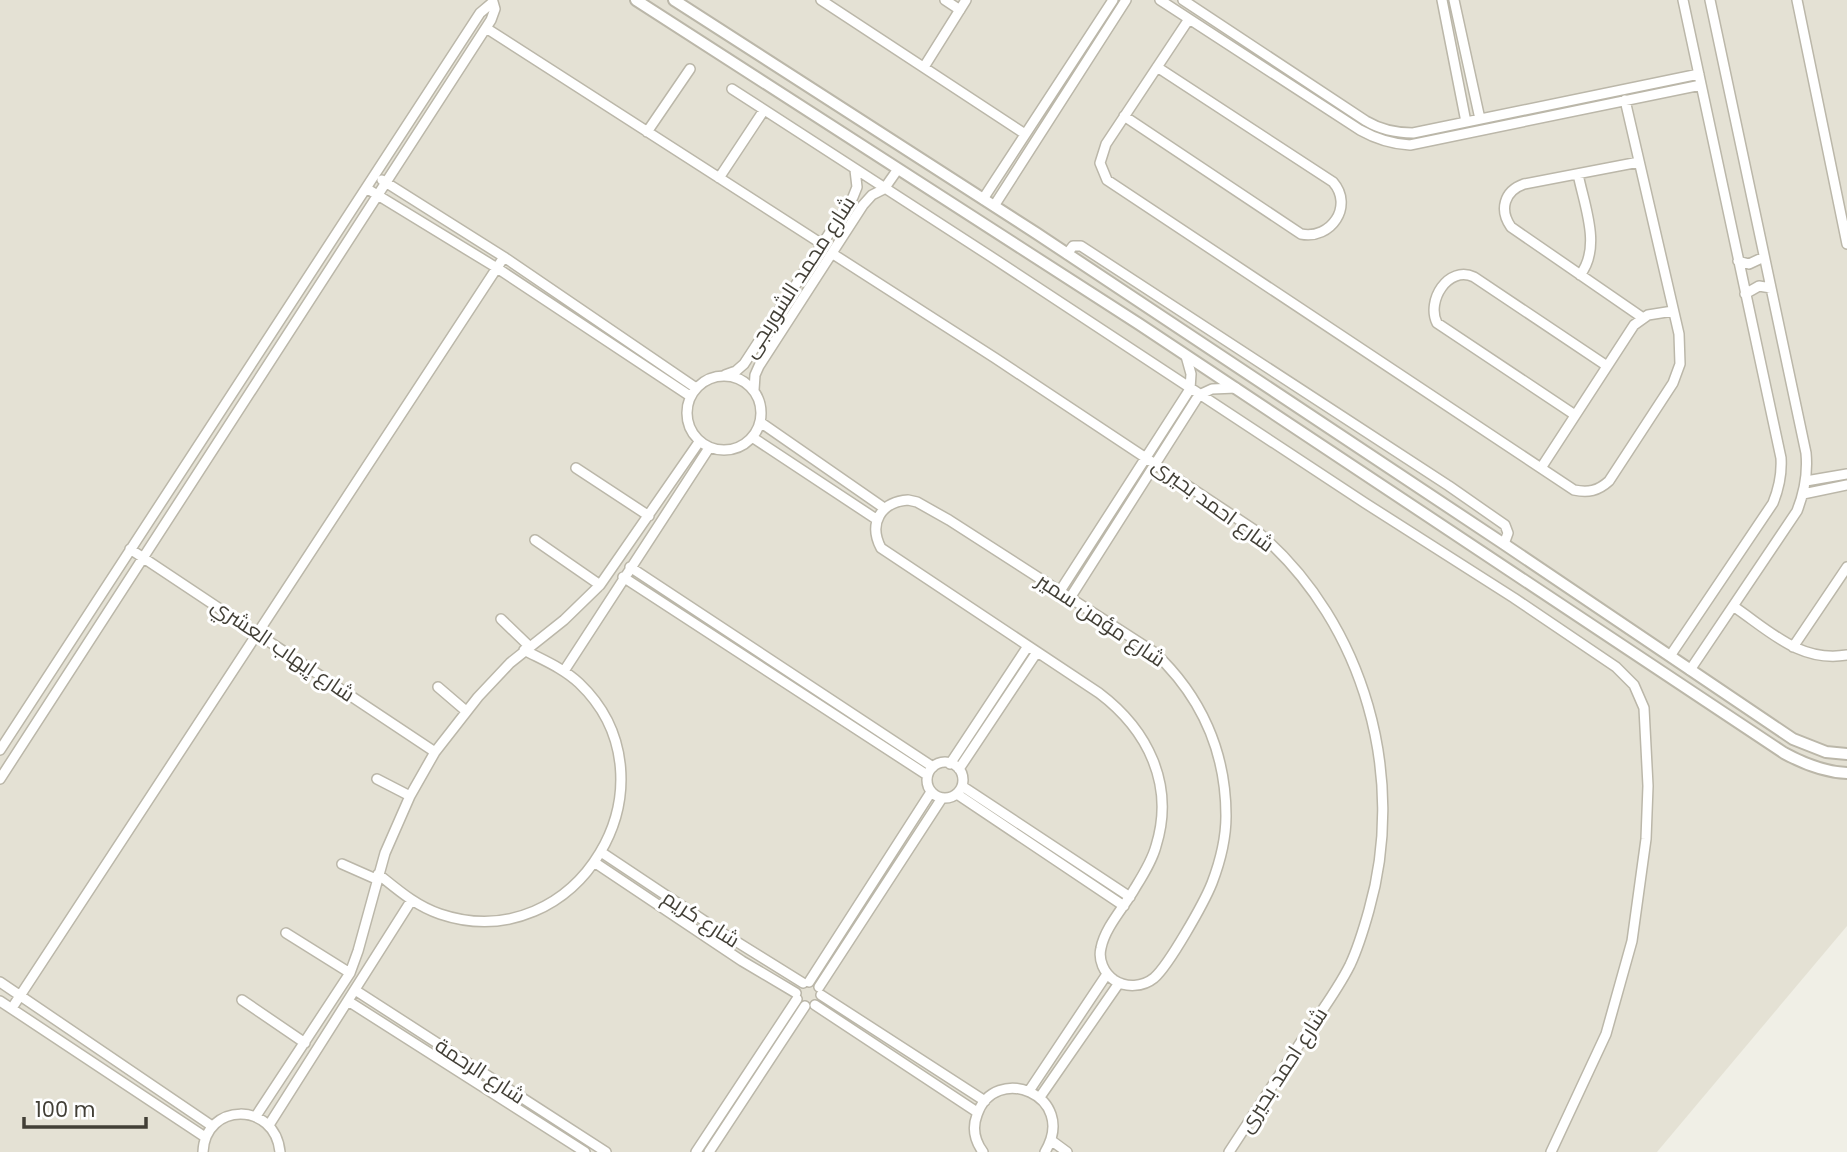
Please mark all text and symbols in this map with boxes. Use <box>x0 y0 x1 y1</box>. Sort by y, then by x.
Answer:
street label: شارع محمد الشوربجى <box>735 190 862 363</box>
street label: شارع احمد بحيرى <box>1146 450 1280 559</box>
street label: شارع مؤمن سمير <box>1030 565 1171 673</box>
street label: شارع إيهاب العشري <box>205 591 361 710</box>
street label: شارع كريم <box>657 883 746 954</box>
street label: شارع احمد بحيرى <box>1231 1001 1334 1138</box>
street label: شارع الرحمة <box>430 1031 531 1111</box>
scale bar <box>24 1086 147 1130</box>
text: 100 m <box>35 1095 95 1124</box>

